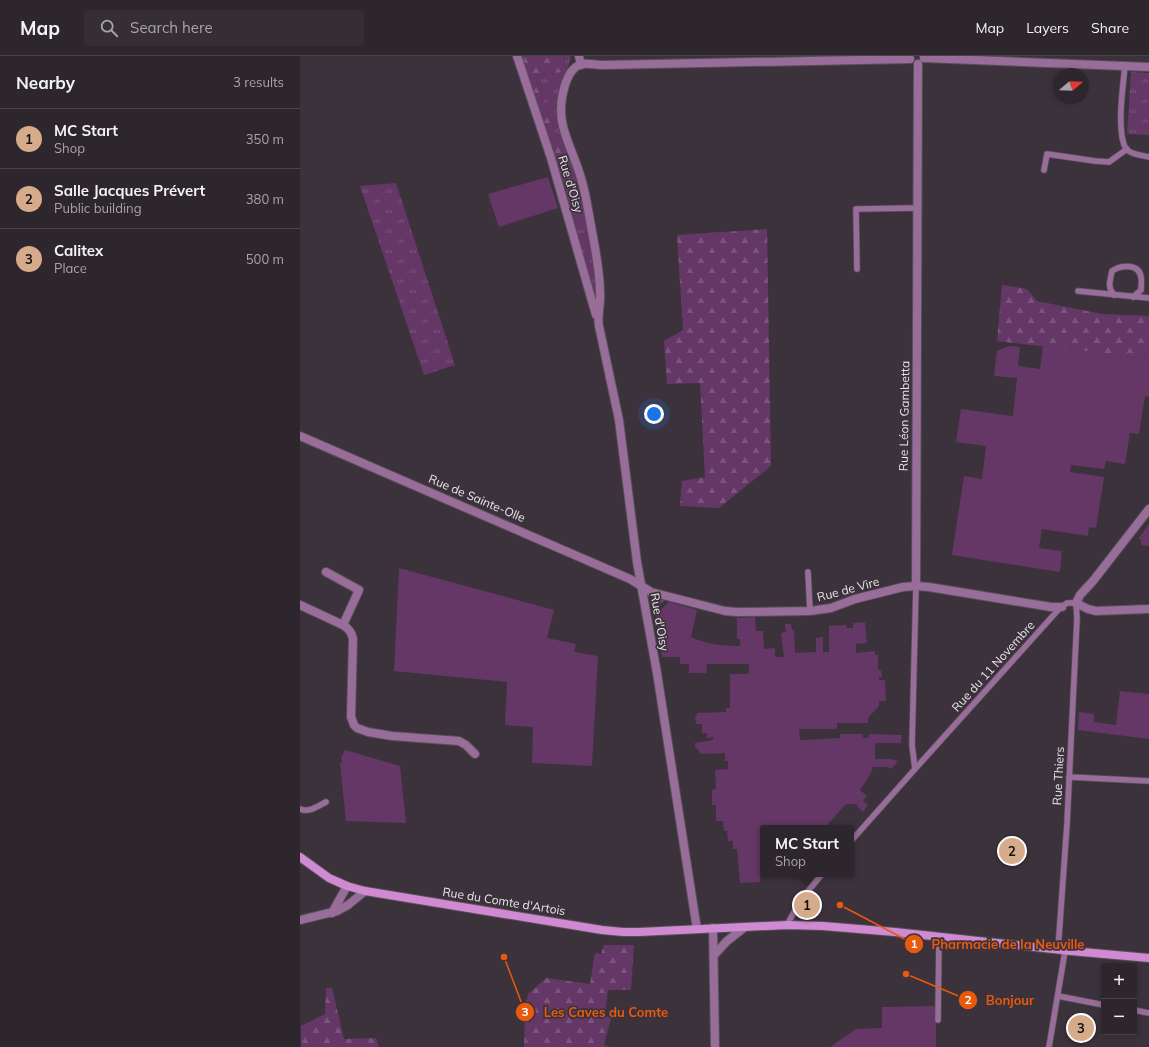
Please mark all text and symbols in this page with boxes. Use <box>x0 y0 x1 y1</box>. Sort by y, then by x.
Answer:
search box <box>84 10 364 46</box>
text: Map <box>20 16 60 40</box>
icon: search <box>98 17 120 39</box>
text: Search here <box>130 18 213 37</box>
text: Map <box>975 19 1004 37</box>
text: Layers <box>1026 19 1069 37</box>
text: Share <box>1091 19 1129 37</box>
north arrow <box>1053 68 1089 104</box>
text: Nearby <box>16 72 75 93</box>
text: 3 results <box>233 74 284 90</box>
text: MC Start <box>54 121 118 140</box>
text: 1 <box>25 131 33 147</box>
text: 350 m <box>246 131 284 147</box>
text: Shop <box>54 140 85 156</box>
street label: Rue d'Oisy <box>555 154 587 215</box>
text: Salle Jacques Prévert <box>54 181 205 200</box>
text: 2 <box>25 191 33 207</box>
text: 380 m <box>246 191 284 207</box>
text: Public building <box>54 200 142 216</box>
text: Calitex <box>54 241 103 260</box>
text: 3 <box>25 251 33 267</box>
text: 500 m <box>246 251 284 267</box>
text: Place <box>54 260 87 276</box>
street label: Rue Léon Gambetta <box>896 361 912 471</box>
your location <box>644 404 664 424</box>
street label: Rue de Sainte-Olle <box>426 471 528 525</box>
street label: Rue de Vire <box>815 573 881 605</box>
street label: Rue d'Oisy <box>647 592 673 653</box>
street label: Rue du 11 Novembre <box>948 618 1038 714</box>
street label: Rue Thiers <box>1049 746 1067 806</box>
popup <box>760 825 854 877</box>
text: MC Start <box>775 834 839 853</box>
pin: 2 <box>999 836 1025 866</box>
text: Shop <box>775 853 806 869</box>
street label: Rue du Comte d'Artois <box>441 884 567 918</box>
pin: 1 <box>794 890 820 920</box>
callout: Pharmacie de la Neuville <box>904 932 1092 957</box>
text: 1 <box>910 936 918 951</box>
text: Pharmacie de la Neuville <box>932 936 1084 952</box>
map controls <box>1101 963 1137 1035</box>
button: + <box>1101 963 1137 999</box>
callout: Bonjour <box>958 987 1042 1012</box>
text: 2 <box>964 992 972 1007</box>
text: Bonjour <box>986 992 1035 1008</box>
button: − <box>1101 999 1137 1035</box>
callout: Les Caves du Comte <box>515 1000 676 1025</box>
text: 3 <box>521 1004 529 1019</box>
text: Les Caves du Comte <box>544 1004 668 1020</box>
pin: 3 <box>1068 1013 1094 1043</box>

